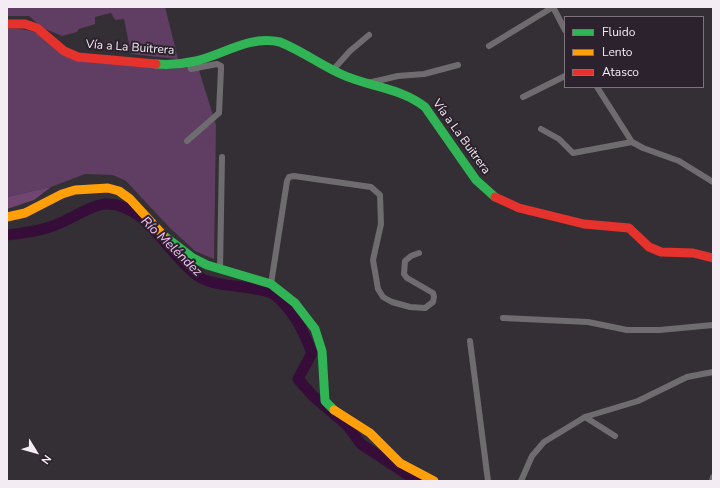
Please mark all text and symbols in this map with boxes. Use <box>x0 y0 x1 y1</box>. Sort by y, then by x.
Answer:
legend <box>564 16 704 88</box>
text: Fluido <box>602 24 635 40</box>
street label: Vía a La Buitrera <box>85 38 175 58</box>
text: Lento <box>602 44 632 60</box>
text: Atasco <box>602 64 639 80</box>
street label: Vía a La Buitrera <box>429 97 493 177</box>
water label: Río Meléndez <box>137 214 205 280</box>
north arrow <box>16 432 56 472</box>
text: N <box>38 452 54 467</box>

